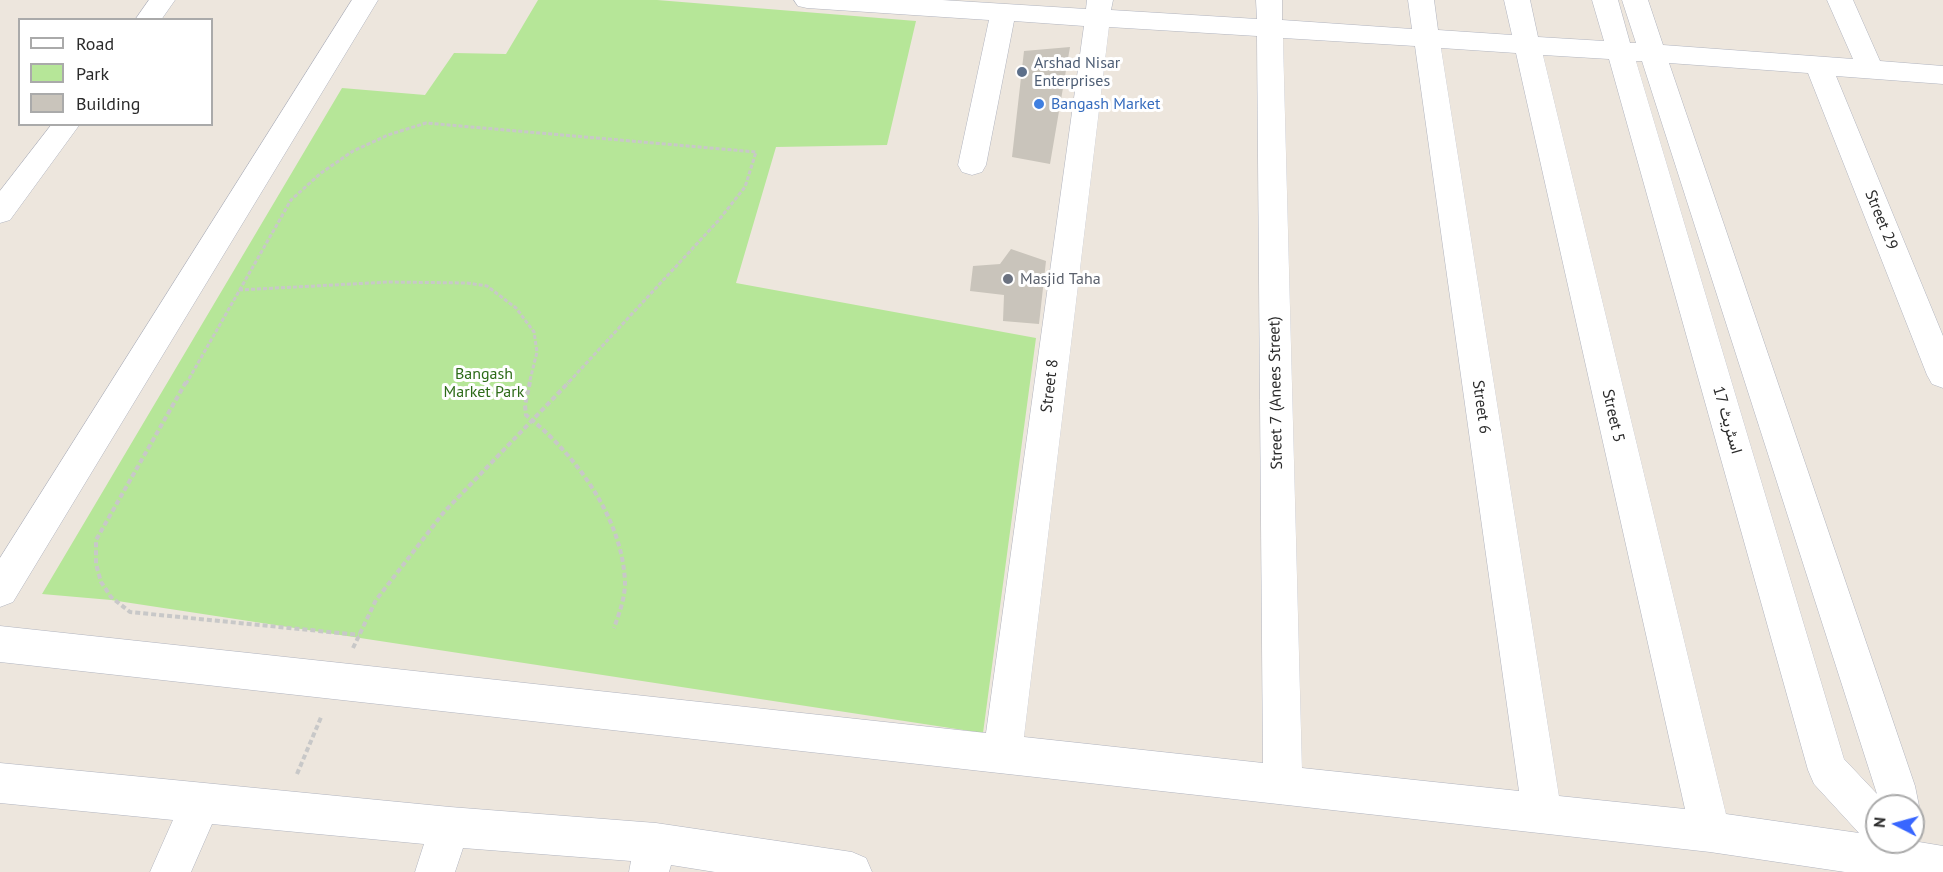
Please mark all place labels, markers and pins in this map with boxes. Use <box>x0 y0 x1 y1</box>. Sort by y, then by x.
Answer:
place label: Arshad Nisar Enterprises <box>1034 53 1120 91</box>
marker: Arshad Nisar Enterprises <box>1015 65 1029 79</box>
place label: Bangash Market <box>1051 94 1160 114</box>
marker: Bangash Market <box>1032 97 1046 111</box>
place label: Masjid Taha <box>1020 269 1101 289</box>
marker: Masjid Taha <box>1001 272 1015 286</box>

